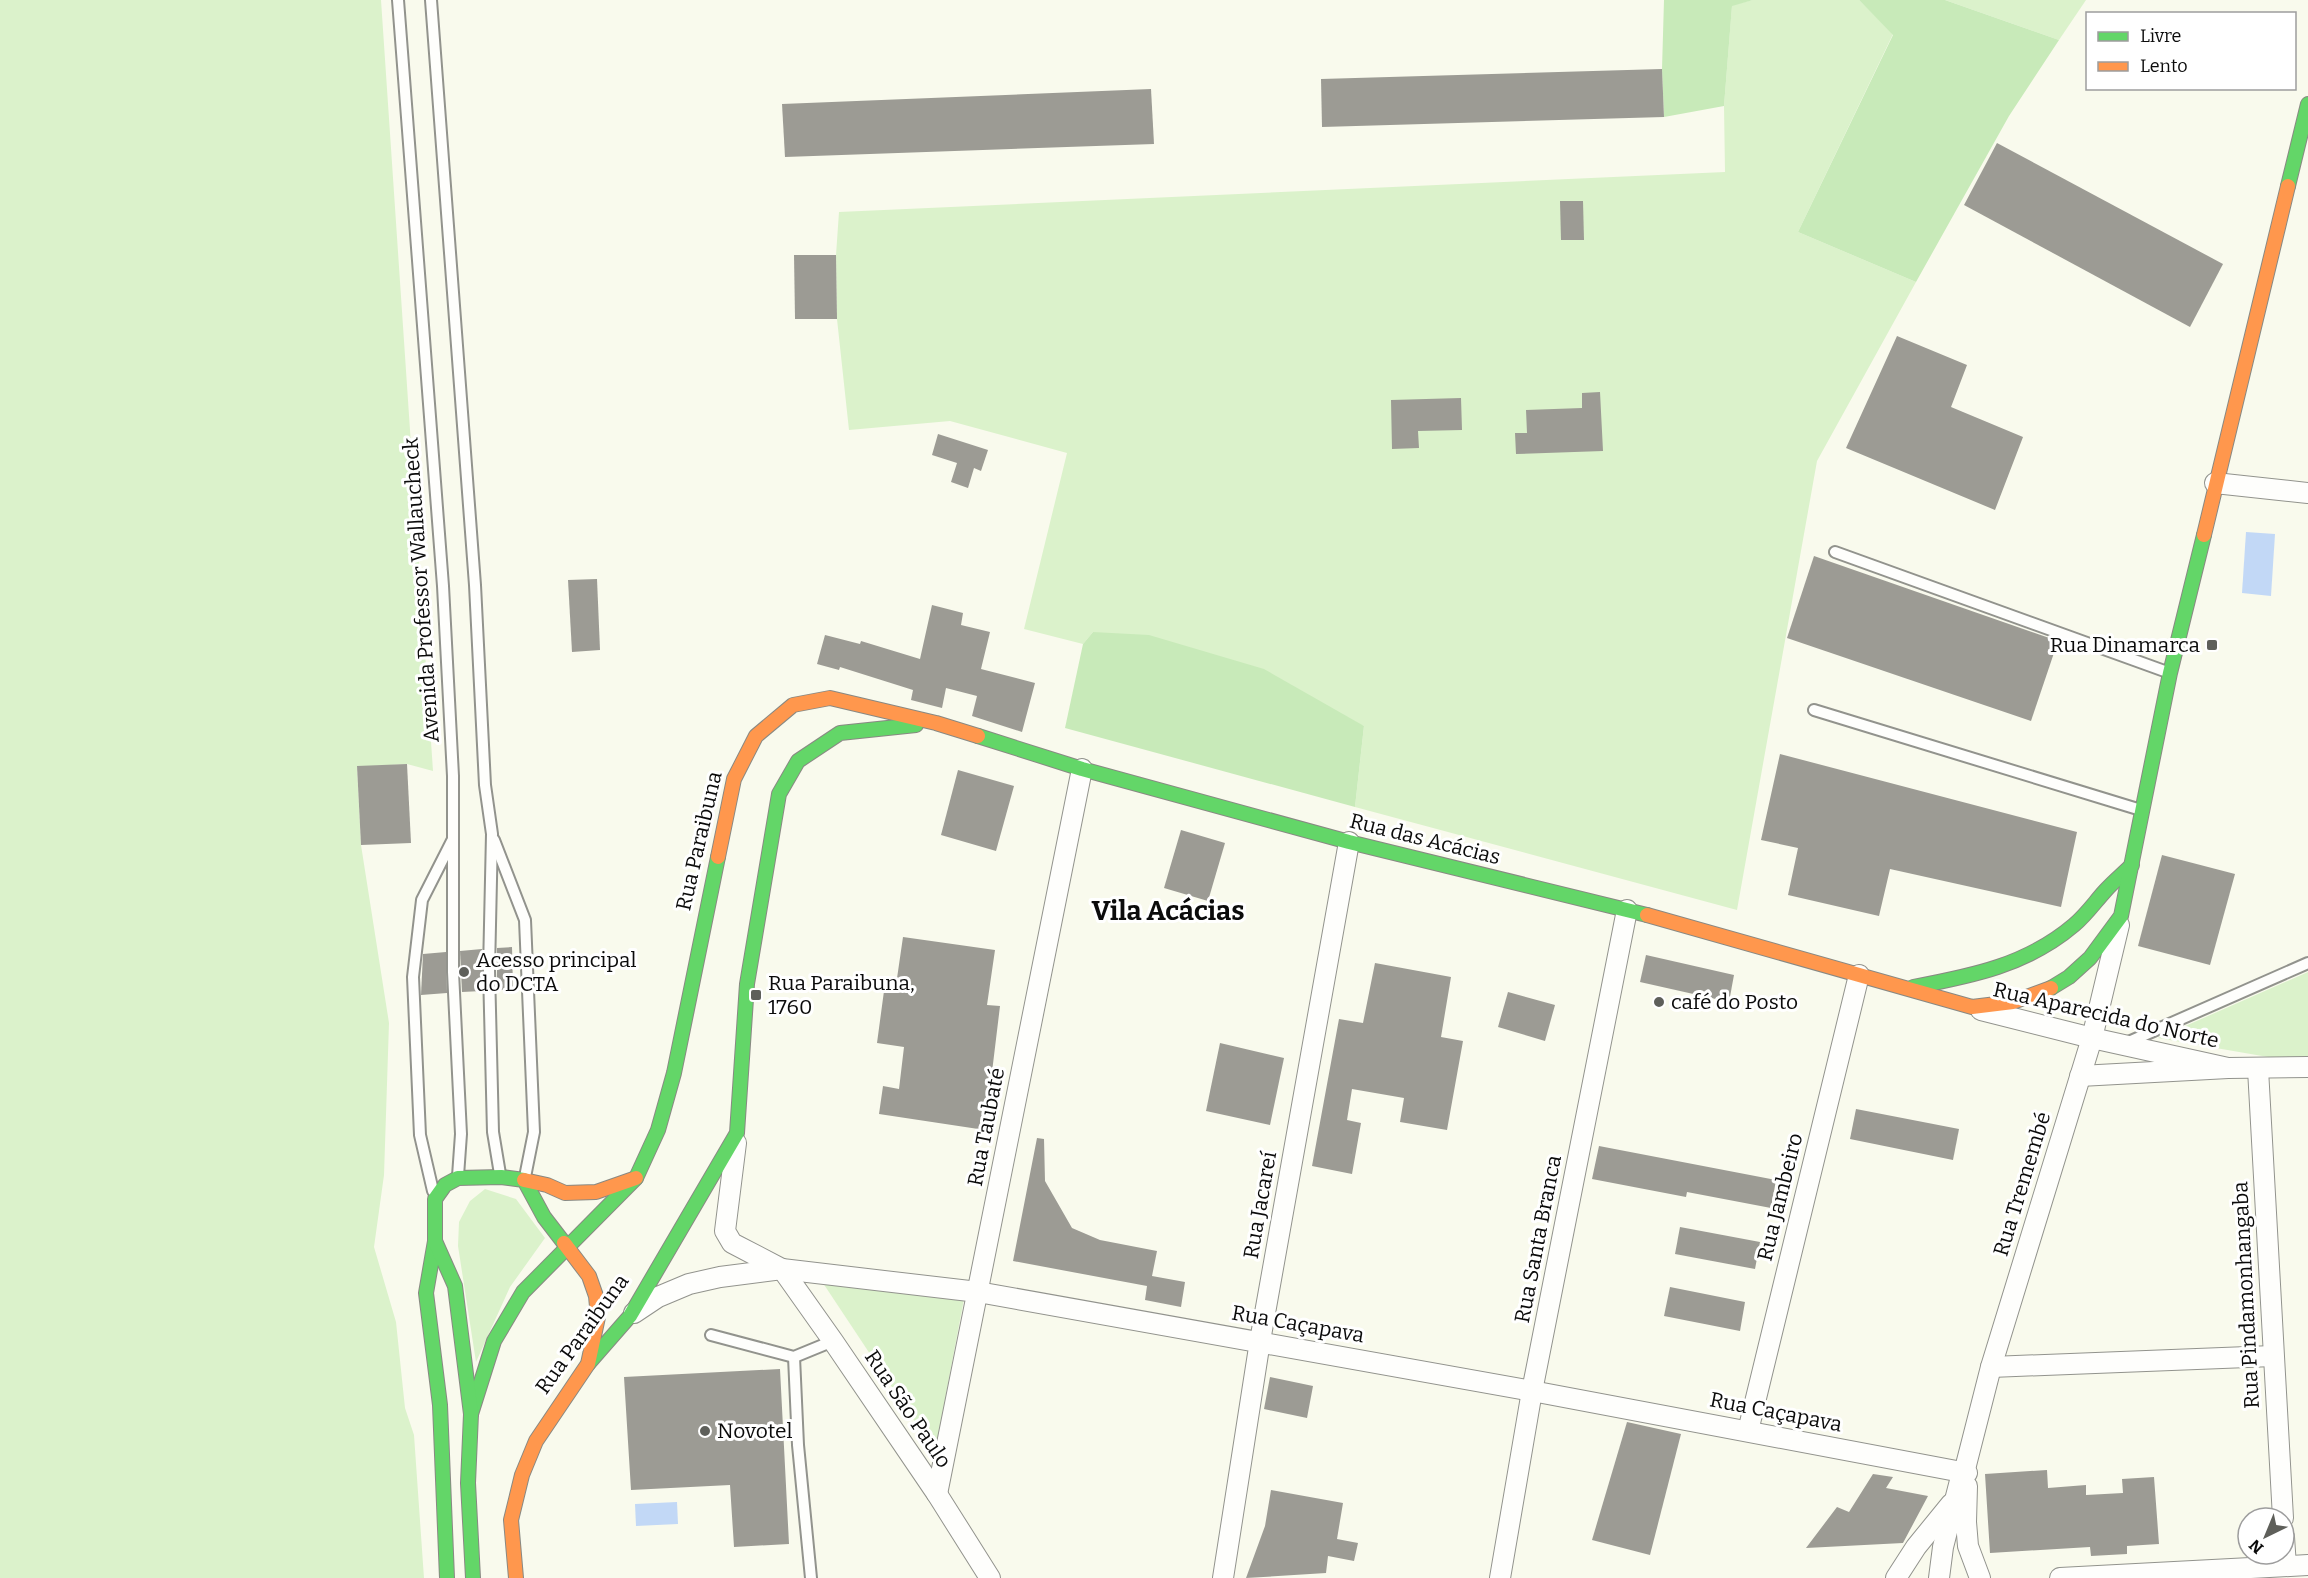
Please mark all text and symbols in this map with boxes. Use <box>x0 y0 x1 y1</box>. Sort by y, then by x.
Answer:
legend <box>2086 12 2296 90</box>
text: Livre <box>2140 25 2181 47</box>
text: Lento <box>2140 55 2188 77</box>
street label: Avenida Professor Wallaucheck <box>397 437 445 743</box>
place label: Rua Dinamarca <box>2050 632 2201 658</box>
marker: Rua Dinamarca <box>2205 638 2219 652</box>
street label: Rua Paraibuna <box>670 768 728 913</box>
street label: Rua das Acácias <box>1347 808 1503 870</box>
district label: Vila Acácias <box>1092 895 1244 927</box>
place label: Acesso principal do DCTA <box>476 947 637 997</box>
marker: Acesso principal do DCTA <box>457 965 471 979</box>
place label: Rua Paraibuna, 1760 <box>768 970 915 1020</box>
street label: Rua Aparecida do Norte <box>1991 976 2221 1054</box>
marker: Rua Paraibuna, 1760 <box>749 988 763 1002</box>
place label: café do Posto <box>1671 989 1798 1015</box>
marker: café do Posto <box>1652 995 1666 1009</box>
street label: Rua Taubaté <box>962 1065 1010 1189</box>
street label: Rua Tremembé <box>1988 1109 2056 1259</box>
street label: Rua Jambeiro <box>1752 1130 1808 1264</box>
street label: Rua Jacareí <box>1238 1149 1282 1261</box>
street label: Rua Santa Branca <box>1509 1152 1567 1325</box>
street label: Rua Pindamonhangaba <box>2227 1180 2265 1409</box>
street label: Rua Paraibuna <box>530 1269 635 1399</box>
street label: Rua Caçapava <box>1230 1300 1367 1349</box>
street label: Rua São Paulo <box>859 1345 957 1473</box>
street label: Rua Caçapava <box>1708 1386 1845 1438</box>
place label: Novotel <box>717 1418 793 1444</box>
marker: Novotel <box>698 1424 712 1438</box>
north arrow <box>2236 1506 2296 1566</box>
text: N <box>2245 1535 2267 1558</box>

